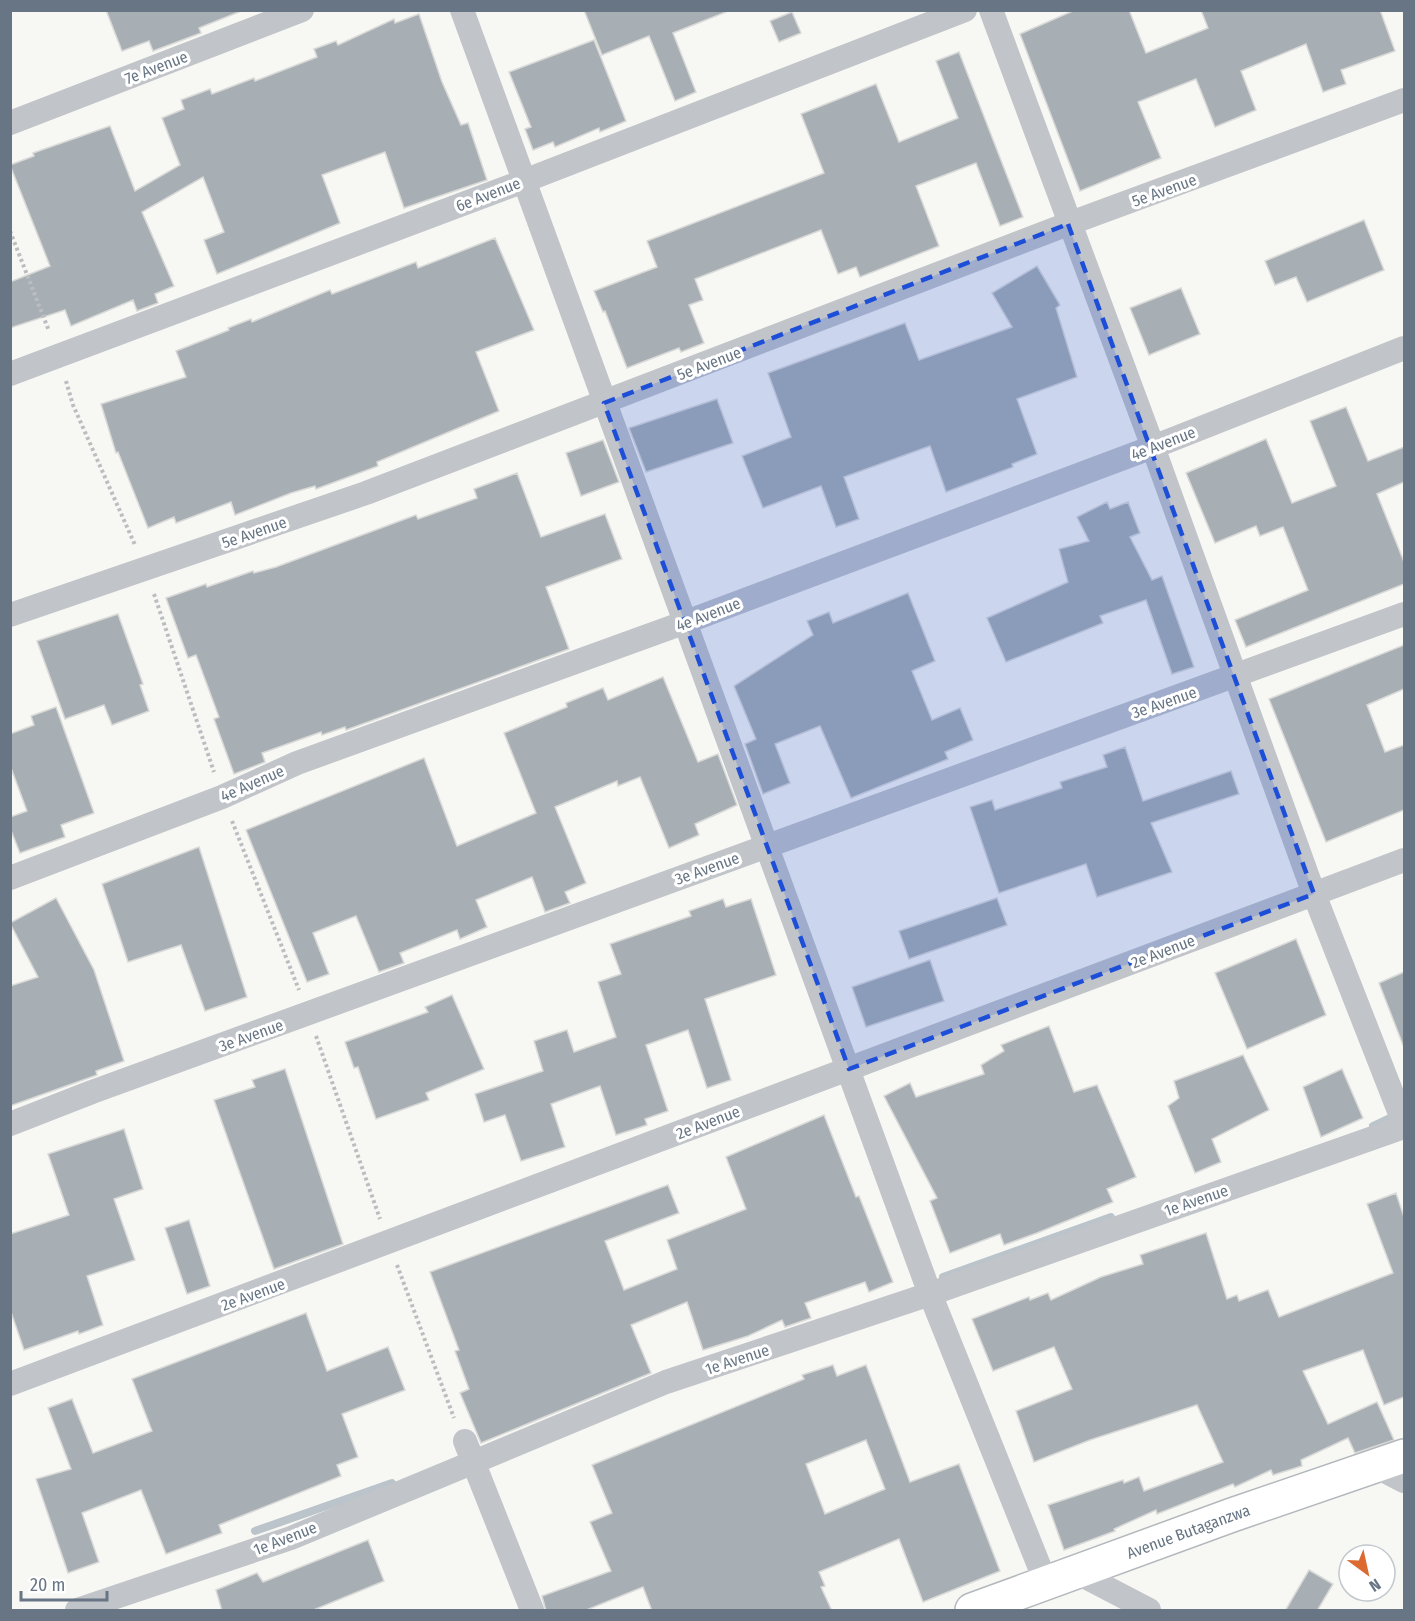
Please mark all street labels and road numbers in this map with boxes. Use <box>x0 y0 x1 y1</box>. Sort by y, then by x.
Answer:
street label: 7e Avenue <box>122 47 190 88</box>
street label: 5e Avenue <box>1129 170 1199 211</box>
street label: 6e Avenue <box>453 173 523 215</box>
street label: 5e Avenue <box>674 343 744 384</box>
street label: 4e Avenue <box>1128 422 1198 464</box>
street label: 5e Avenue <box>219 513 289 552</box>
street label: 4e Avenue <box>673 593 743 635</box>
street label: 3e Avenue <box>1129 683 1199 722</box>
street label: 4e Avenue <box>218 761 287 806</box>
street label: 3e Avenue <box>672 848 742 889</box>
street label: 2e Avenue <box>1129 931 1198 972</box>
street label: 3e Avenue <box>216 1015 286 1056</box>
street label: 2e Avenue <box>674 1102 743 1143</box>
street label: 1e Avenue <box>1162 1181 1231 1220</box>
street label: 2e Avenue <box>219 1274 288 1315</box>
street label: 1e Avenue <box>703 1340 772 1379</box>
street label: Avenue Butaganzwa <box>1124 1501 1252 1563</box>
street label: 1e Avenue <box>251 1518 319 1559</box>

